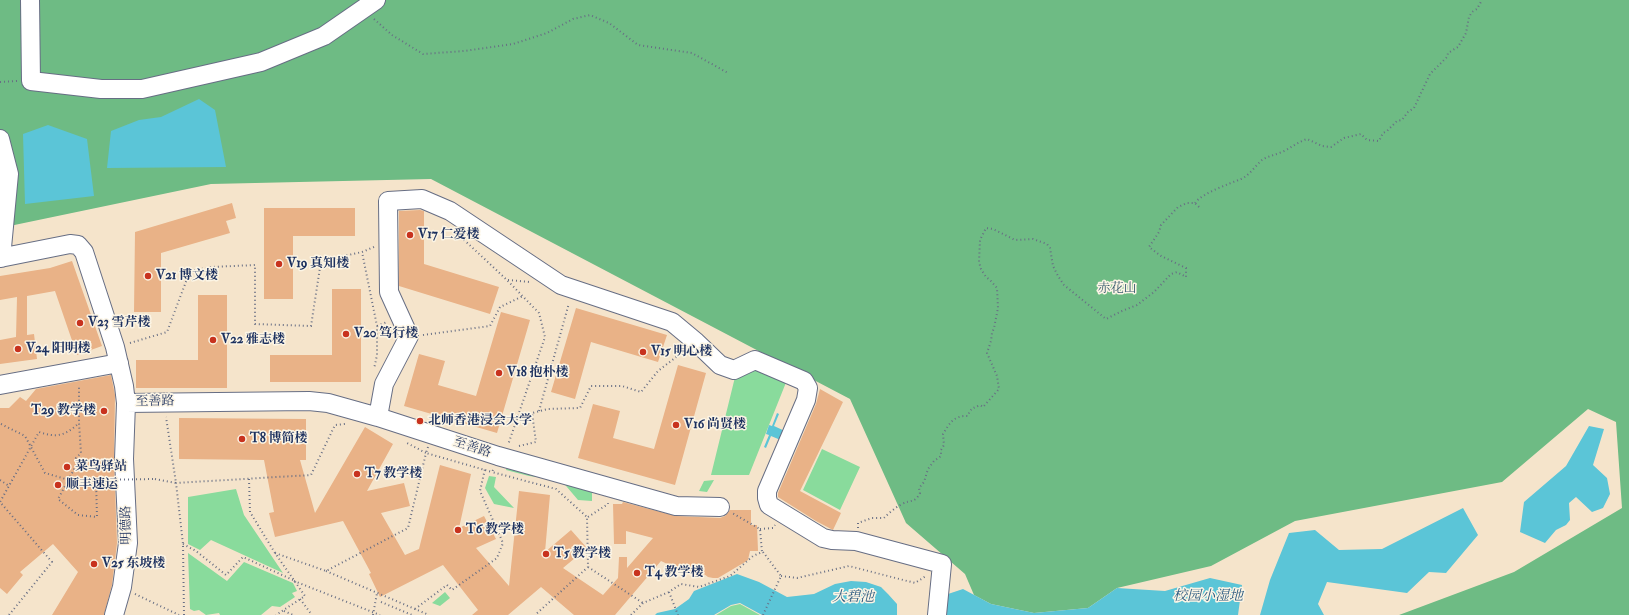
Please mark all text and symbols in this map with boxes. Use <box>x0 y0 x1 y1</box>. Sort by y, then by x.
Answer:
place label: V17 仁爱楼 <box>418 227 479 243</box>
marker: V17 仁爱楼 <box>405 230 415 240</box>
place label: V19 真知楼 <box>287 256 349 272</box>
marker: V19 真知楼 <box>274 259 284 269</box>
place label: V21 博文楼 <box>156 268 218 284</box>
marker: V21 博文楼 <box>143 271 153 281</box>
park label: 赤花山 <box>1098 281 1136 297</box>
place label: V23 雪芹楼 <box>88 315 150 331</box>
marker: V23 雪芹楼 <box>75 318 85 328</box>
place label: V20 笃行楼 <box>354 326 418 342</box>
marker: V20 笃行楼 <box>341 329 351 339</box>
place label: V22 雅志楼 <box>221 332 285 348</box>
marker: V22 雅志楼 <box>208 335 218 345</box>
place label: V24 阳明楼 <box>26 341 90 357</box>
marker: V24 阳明楼 <box>13 344 23 354</box>
place label: V15 明心楼 <box>651 344 712 360</box>
marker: V15 明心楼 <box>638 347 648 357</box>
place label: V18 抱朴楼 <box>507 365 569 381</box>
marker: V18 抱朴楼 <box>494 368 504 378</box>
street label: 至善路 <box>135 394 175 410</box>
place label: T29 教学楼 <box>31 403 96 419</box>
marker: T29 教学楼 <box>99 406 109 416</box>
place label: 北师香港浸会大学 <box>428 413 532 429</box>
marker: 北师香港浸会大学 <box>415 416 425 426</box>
place label: V16 尚贤楼 <box>684 417 746 433</box>
marker: V16 尚贤楼 <box>671 420 681 430</box>
place label: T8 博简楼 <box>250 431 307 447</box>
marker: T8 博简楼 <box>237 434 247 444</box>
street label: 至善路 <box>451 435 493 461</box>
place label: 菜鸟驿站 <box>75 459 127 475</box>
marker: 菜鸟驿站 <box>62 462 72 472</box>
place label: T7 教学楼 <box>365 466 422 482</box>
marker: T7 教学楼 <box>352 469 362 479</box>
place label: 顺丰速运 <box>66 477 118 493</box>
marker: 顺丰速运 <box>53 480 63 490</box>
street label: 明德路 <box>119 505 135 545</box>
place label: T6 教学楼 <box>466 522 524 538</box>
marker: T6 教学楼 <box>453 525 463 535</box>
place label: T5 教学楼 <box>554 546 611 562</box>
marker: T5 教学楼 <box>541 549 551 559</box>
place label: V25 东坡楼 <box>102 556 165 572</box>
marker: V25 东坡楼 <box>89 559 99 569</box>
place label: T4 教学楼 <box>645 565 703 581</box>
marker: T4 教学楼 <box>632 568 642 578</box>
water label: 校园小湿地 <box>1173 589 1243 605</box>
water label: 大碧池 <box>832 590 874 606</box>

